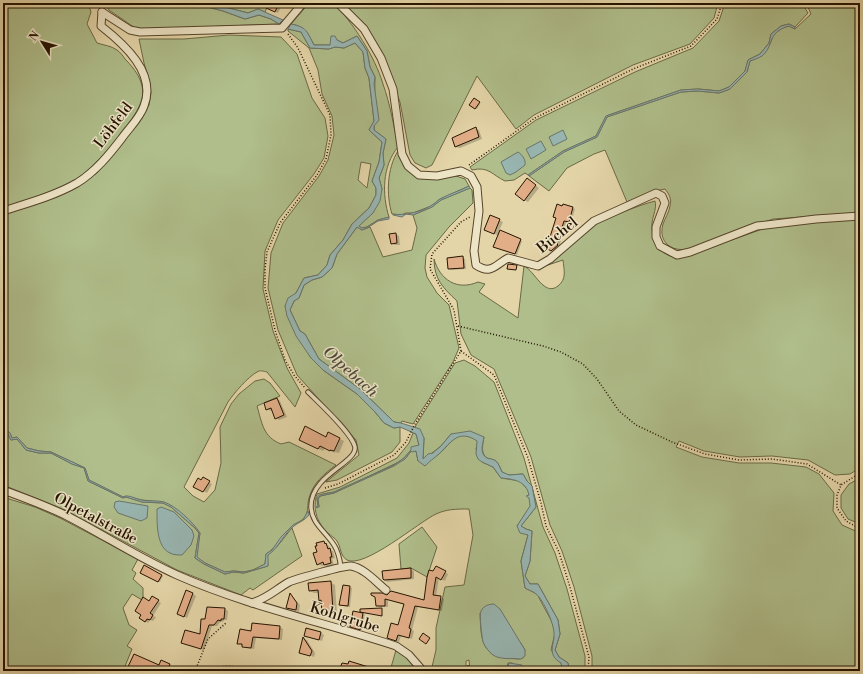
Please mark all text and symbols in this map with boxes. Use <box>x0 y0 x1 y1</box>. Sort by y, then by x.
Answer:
north arrow <box>22 22 62 62</box>
text: N <box>27 29 43 44</box>
street label: Löhfeld <box>90 98 137 152</box>
street label: Büchel <box>532 213 582 258</box>
water label: Olpebach <box>319 342 382 402</box>
street label: Olpetalstraße <box>51 488 141 548</box>
street label: Kohlgrube <box>307 598 382 637</box>

